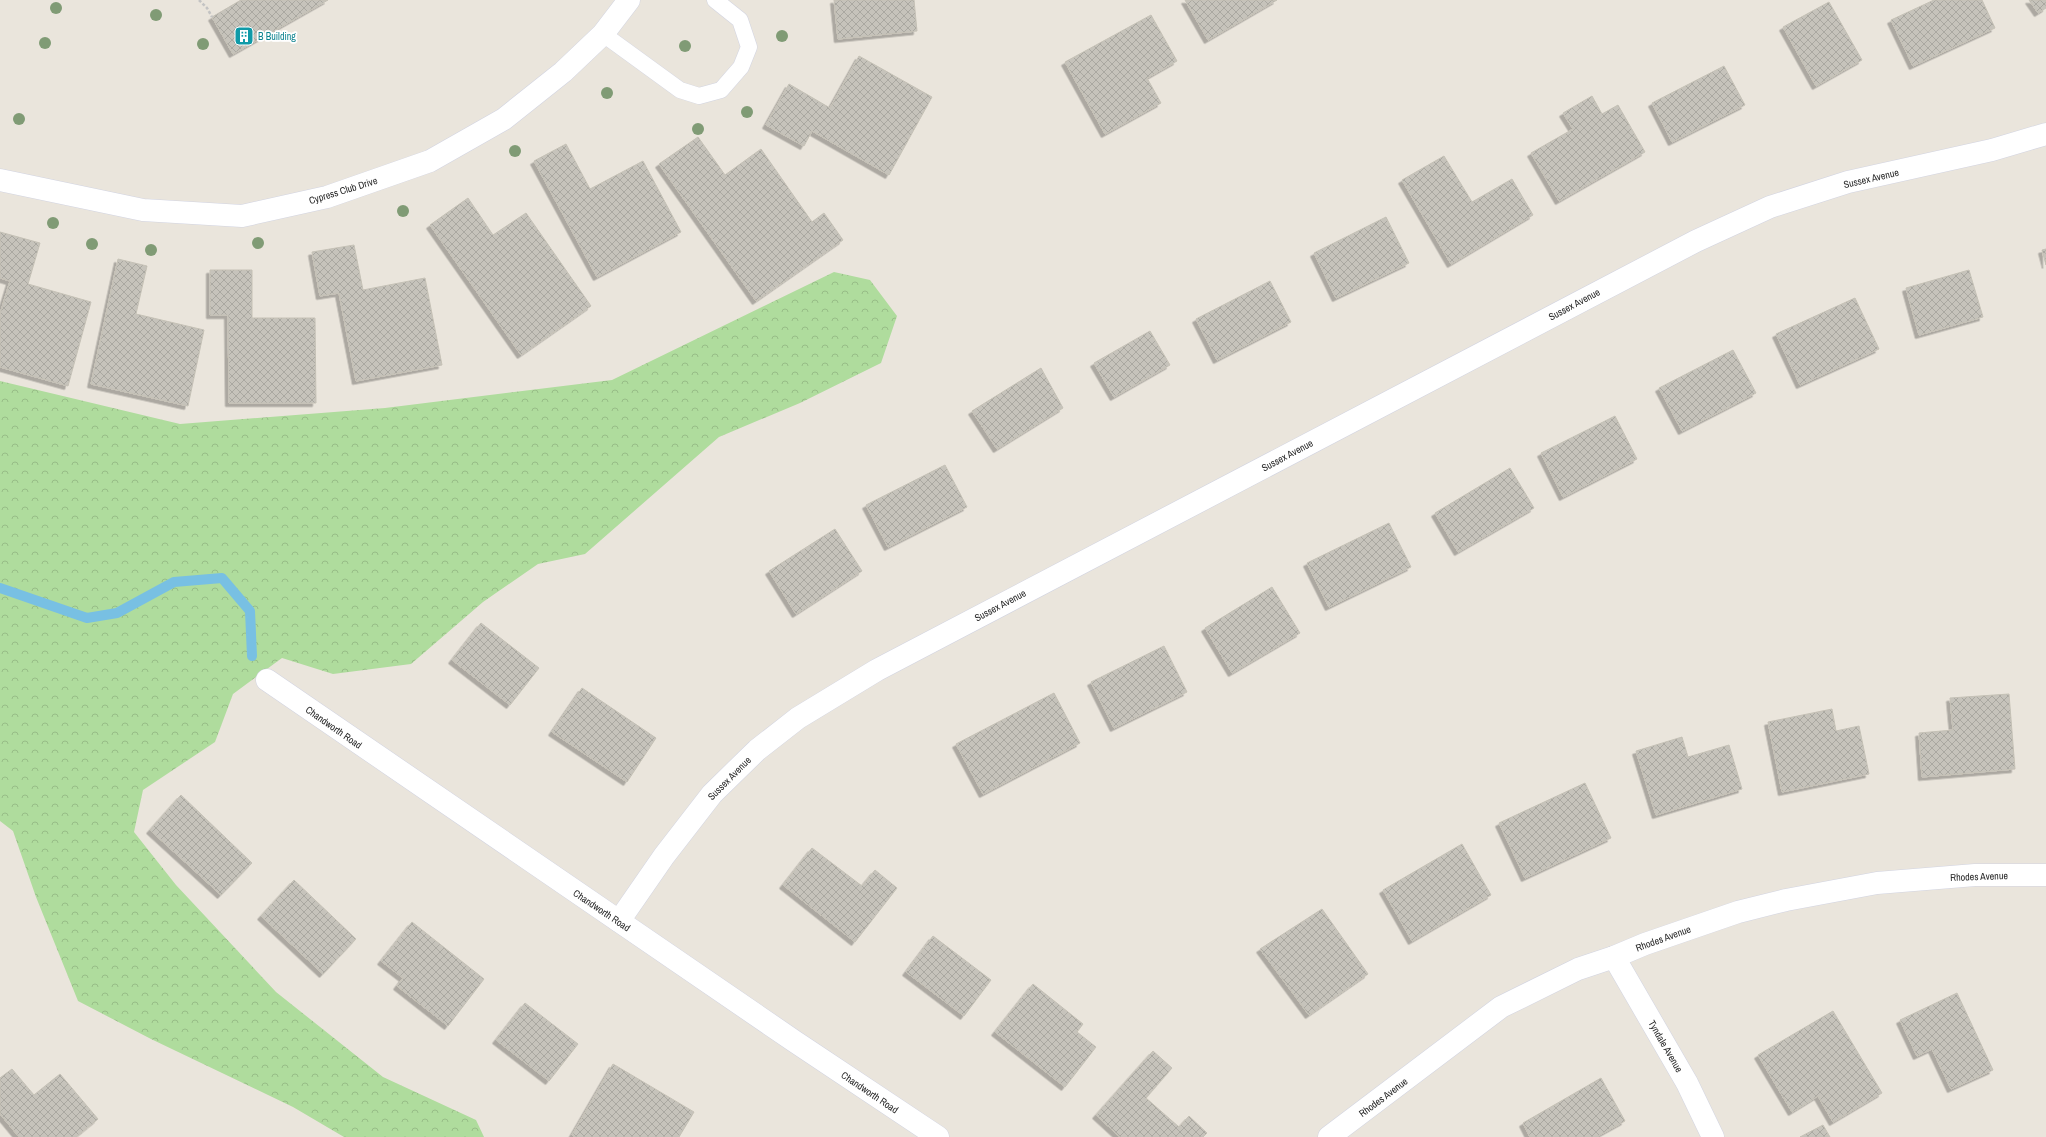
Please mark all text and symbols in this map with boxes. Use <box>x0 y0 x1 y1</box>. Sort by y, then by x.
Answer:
building icon: B Building <box>233 25 255 47</box>
place label: B Building <box>258 30 296 43</box>
street label: Sussex Avenue <box>1842 166 1900 191</box>
street label: Cypress Club Drive <box>307 174 379 207</box>
street label: Sussex Avenue <box>1546 285 1603 323</box>
street label: Sussex Avenue <box>1259 436 1316 474</box>
street label: Sussex Avenue <box>972 586 1029 624</box>
street label: Chandworth Road <box>303 703 365 752</box>
street label: Sussex Avenue <box>705 754 754 803</box>
street label: Rhodes Avenue <box>1950 869 2009 884</box>
street label: Chandworth Road <box>571 887 633 934</box>
street label: Rhodes Avenue <box>1634 922 1693 954</box>
street label: Tyndale Avenue <box>1645 1018 1686 1075</box>
street label: Chandworth Road <box>839 1069 901 1116</box>
street label: Rhodes Avenue <box>1356 1075 1411 1120</box>

